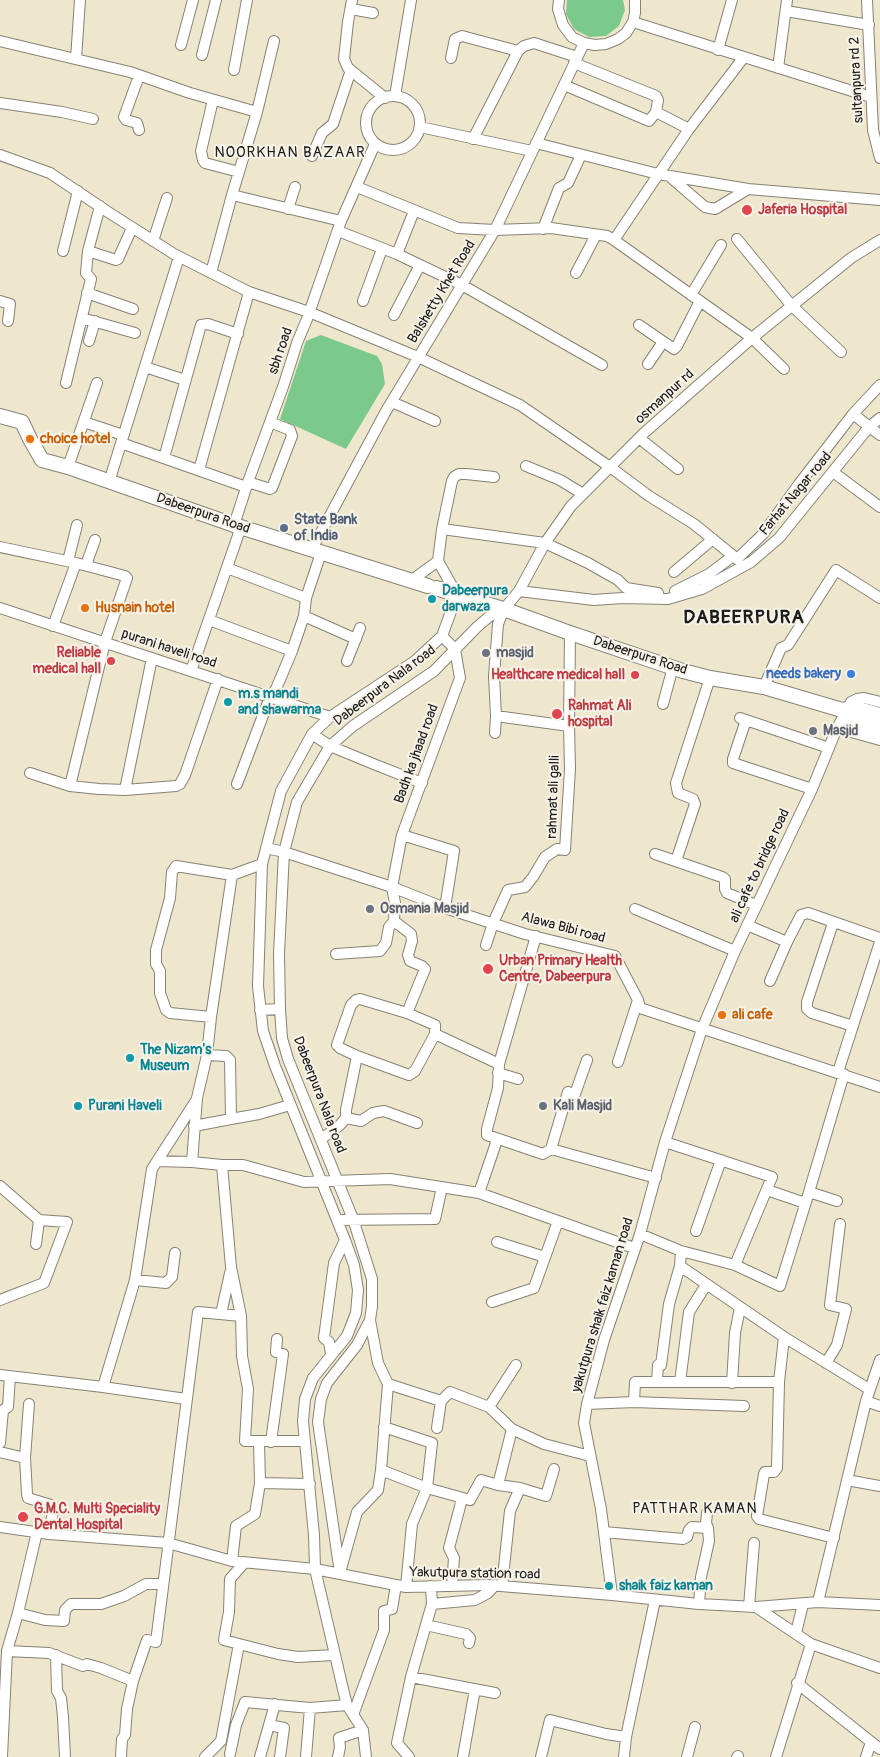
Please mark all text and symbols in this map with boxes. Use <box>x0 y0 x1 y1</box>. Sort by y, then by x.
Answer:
street label: sultanpura rd 2 <box>846 36 868 124</box>
district label: NOORKHAN BAZAAR <box>213 144 367 162</box>
place label: Jaferia Hospital <box>758 202 847 218</box>
marker: Jaferia Hospital <box>740 203 754 217</box>
street label: Balshetty Khet Road <box>405 237 479 347</box>
street label: sbh road <box>265 325 297 377</box>
street label: osmanpur rd <box>632 366 698 428</box>
place label: choice hotel <box>40 431 111 447</box>
marker: choice hotel <box>24 433 36 445</box>
street label: Farhat Nagar road <box>756 449 836 539</box>
street label: Dabeerpura Road <box>154 490 252 538</box>
place label: State Bank of India <box>294 512 357 544</box>
marker: State Bank of India <box>278 522 290 534</box>
place label: Dabeerpura darwaza <box>442 583 508 616</box>
marker: Dabeerpura darwaza <box>426 593 438 605</box>
place label: Husnain hotel <box>95 600 175 616</box>
marker: Husnain hotel <box>79 602 91 614</box>
district label: DABEERPURA <box>682 607 806 629</box>
street label: purani haveli road <box>119 626 219 672</box>
street label: Dabeerpura Road <box>591 633 689 679</box>
street label: Dabeerpura Nala road <box>331 642 439 730</box>
place label: Reliable medical hall <box>33 645 101 678</box>
place label: masjid <box>496 645 534 661</box>
marker: masjid <box>480 647 492 659</box>
marker: Reliable medical hall <box>105 655 117 667</box>
place label: needs bakery <box>766 666 841 682</box>
place label: Healthcare medical hall <box>491 667 625 683</box>
marker: needs bakery <box>845 668 857 680</box>
marker: Healthcare medical hall <box>629 669 641 681</box>
place label: m.s mandi and shawarma <box>238 686 321 719</box>
marker: m.s mandi and shawarma <box>222 696 234 708</box>
place label: Rahmat Ali hospital <box>568 698 631 730</box>
street label: Badh ka jhaad road <box>391 702 443 806</box>
marker: Rahmat Ali hospital <box>550 707 564 721</box>
place label: Masjid <box>823 723 858 739</box>
marker: Masjid <box>807 725 819 737</box>
street label: rahmat ali galli <box>544 755 564 839</box>
street label: ali cafe to bridge road <box>726 806 794 926</box>
place label: Osmania Masjid <box>380 901 469 917</box>
marker: Osmania Masjid <box>364 903 376 915</box>
street label: Alawa Bibi road <box>519 909 607 947</box>
place label: Urban Primary Health Centre, Dabeerpura <box>499 953 622 986</box>
marker: Urban Primary Health Centre, Dabeerpura <box>481 962 495 976</box>
place label: ali cafe <box>732 1007 773 1023</box>
marker: ali cafe <box>716 1009 728 1021</box>
street label: Dabeerpura Nala road <box>289 1034 349 1156</box>
place label: The Nizam's Museum <box>140 1042 211 1074</box>
marker: The Nizam's Museum <box>124 1052 136 1064</box>
place label: Purani Haveli <box>88 1098 162 1114</box>
place label: Kali Masjid <box>553 1098 612 1114</box>
marker: Purani Haveli <box>72 1100 84 1112</box>
marker: Kali Masjid <box>537 1100 549 1112</box>
street label: yakutpura shaik faiz kaman road <box>568 1216 638 1394</box>
district label: PATTHAR KAMAN <box>631 1500 759 1518</box>
place label: G.M.C. Multi Speciality Dental Hospital <box>34 1501 160 1534</box>
marker: G.M.C. Multi Speciality Dental Hospital <box>16 1510 30 1524</box>
street label: Yakutpura station road <box>409 1564 541 1584</box>
place label: shaik faiz kaman <box>619 1578 713 1594</box>
marker: shaik faiz kaman <box>603 1580 615 1592</box>

